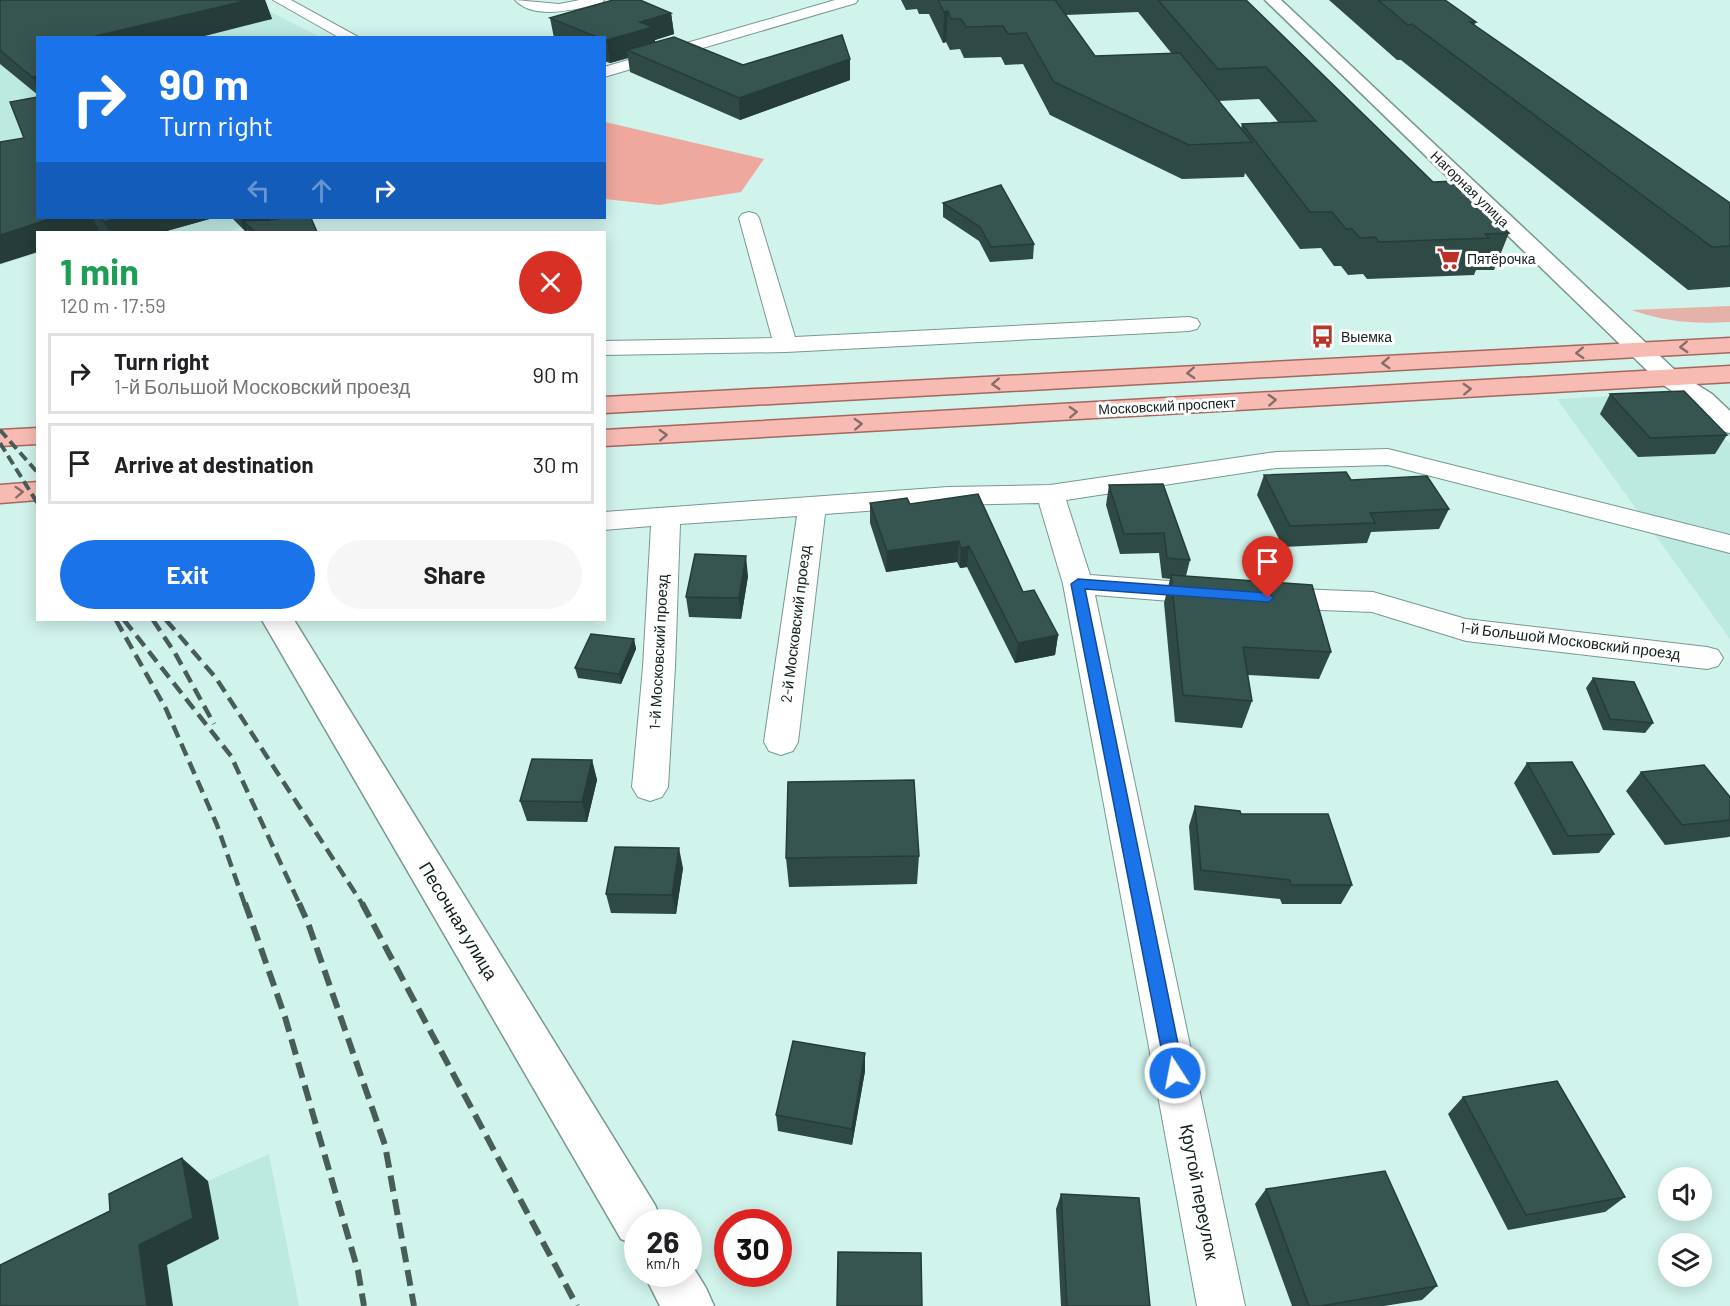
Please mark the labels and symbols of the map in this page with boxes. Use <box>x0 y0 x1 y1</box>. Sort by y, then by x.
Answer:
street label: Нагорная улица <box>1428 147 1513 231</box>
supermarket icon: Пятёрочка <box>1436 246 1462 272</box>
place label: Пятёрочка <box>1467 250 1536 267</box>
bus stop icon: Выемка <box>1310 324 1336 350</box>
place label: Выемка <box>1341 328 1392 345</box>
one-way arrow <box>1680 341 1689 354</box>
one-way arrow <box>1576 346 1585 359</box>
one-way arrow <box>1381 356 1390 369</box>
one-way arrow <box>1186 367 1195 380</box>
one-way arrow <box>992 377 1001 390</box>
one-way arrow <box>1462 383 1471 396</box>
street label: Московский проспект <box>1098 393 1237 418</box>
one-way arrow <box>1268 394 1277 407</box>
one-way arrow <box>1069 405 1078 418</box>
one-way arrow <box>853 417 862 430</box>
one-way arrow <box>658 428 667 441</box>
one-way arrow <box>14 486 23 499</box>
pin <box>1242 536 1293 598</box>
street label: 2-й Московский проезд <box>776 544 814 704</box>
street label: 1-й Московский проезд <box>645 573 671 730</box>
street label: 1-й Большой Московский проезд <box>1459 618 1682 662</box>
street label: Песочная улица <box>415 857 503 984</box>
position arrow <box>1143 1041 1207 1105</box>
street label: Крутой переулок <box>1176 1122 1224 1262</box>
speed limit sign: 30 <box>714 1209 792 1287</box>

